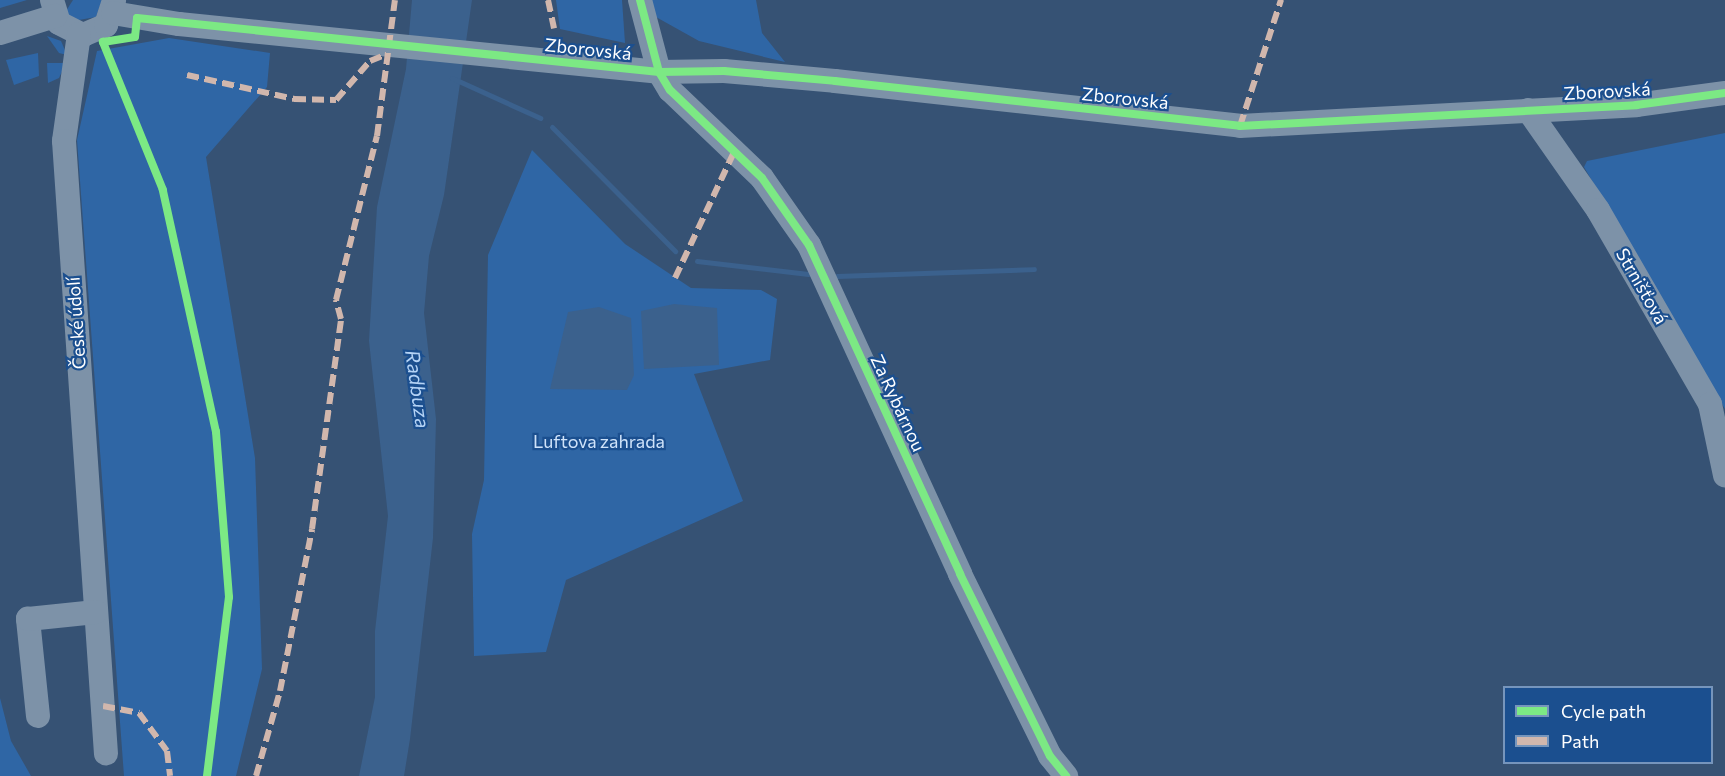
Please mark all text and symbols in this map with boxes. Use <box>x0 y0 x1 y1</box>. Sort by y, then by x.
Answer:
street label: Zborovská <box>544 34 632 64</box>
street label: Zborovská <box>1563 78 1651 104</box>
street label: Zborovská <box>1081 83 1169 113</box>
street label: Strnišťová <box>1612 244 1672 328</box>
street label: České údolí <box>62 276 90 370</box>
water label: Radbuza <box>401 348 435 430</box>
street label: Za Rybárnou <box>866 351 930 455</box>
park label: Luftova zahrada <box>533 430 665 452</box>
legend <box>1503 686 1713 764</box>
text: Cycle path <box>1561 700 1646 722</box>
text: Path <box>1561 730 1599 752</box>

